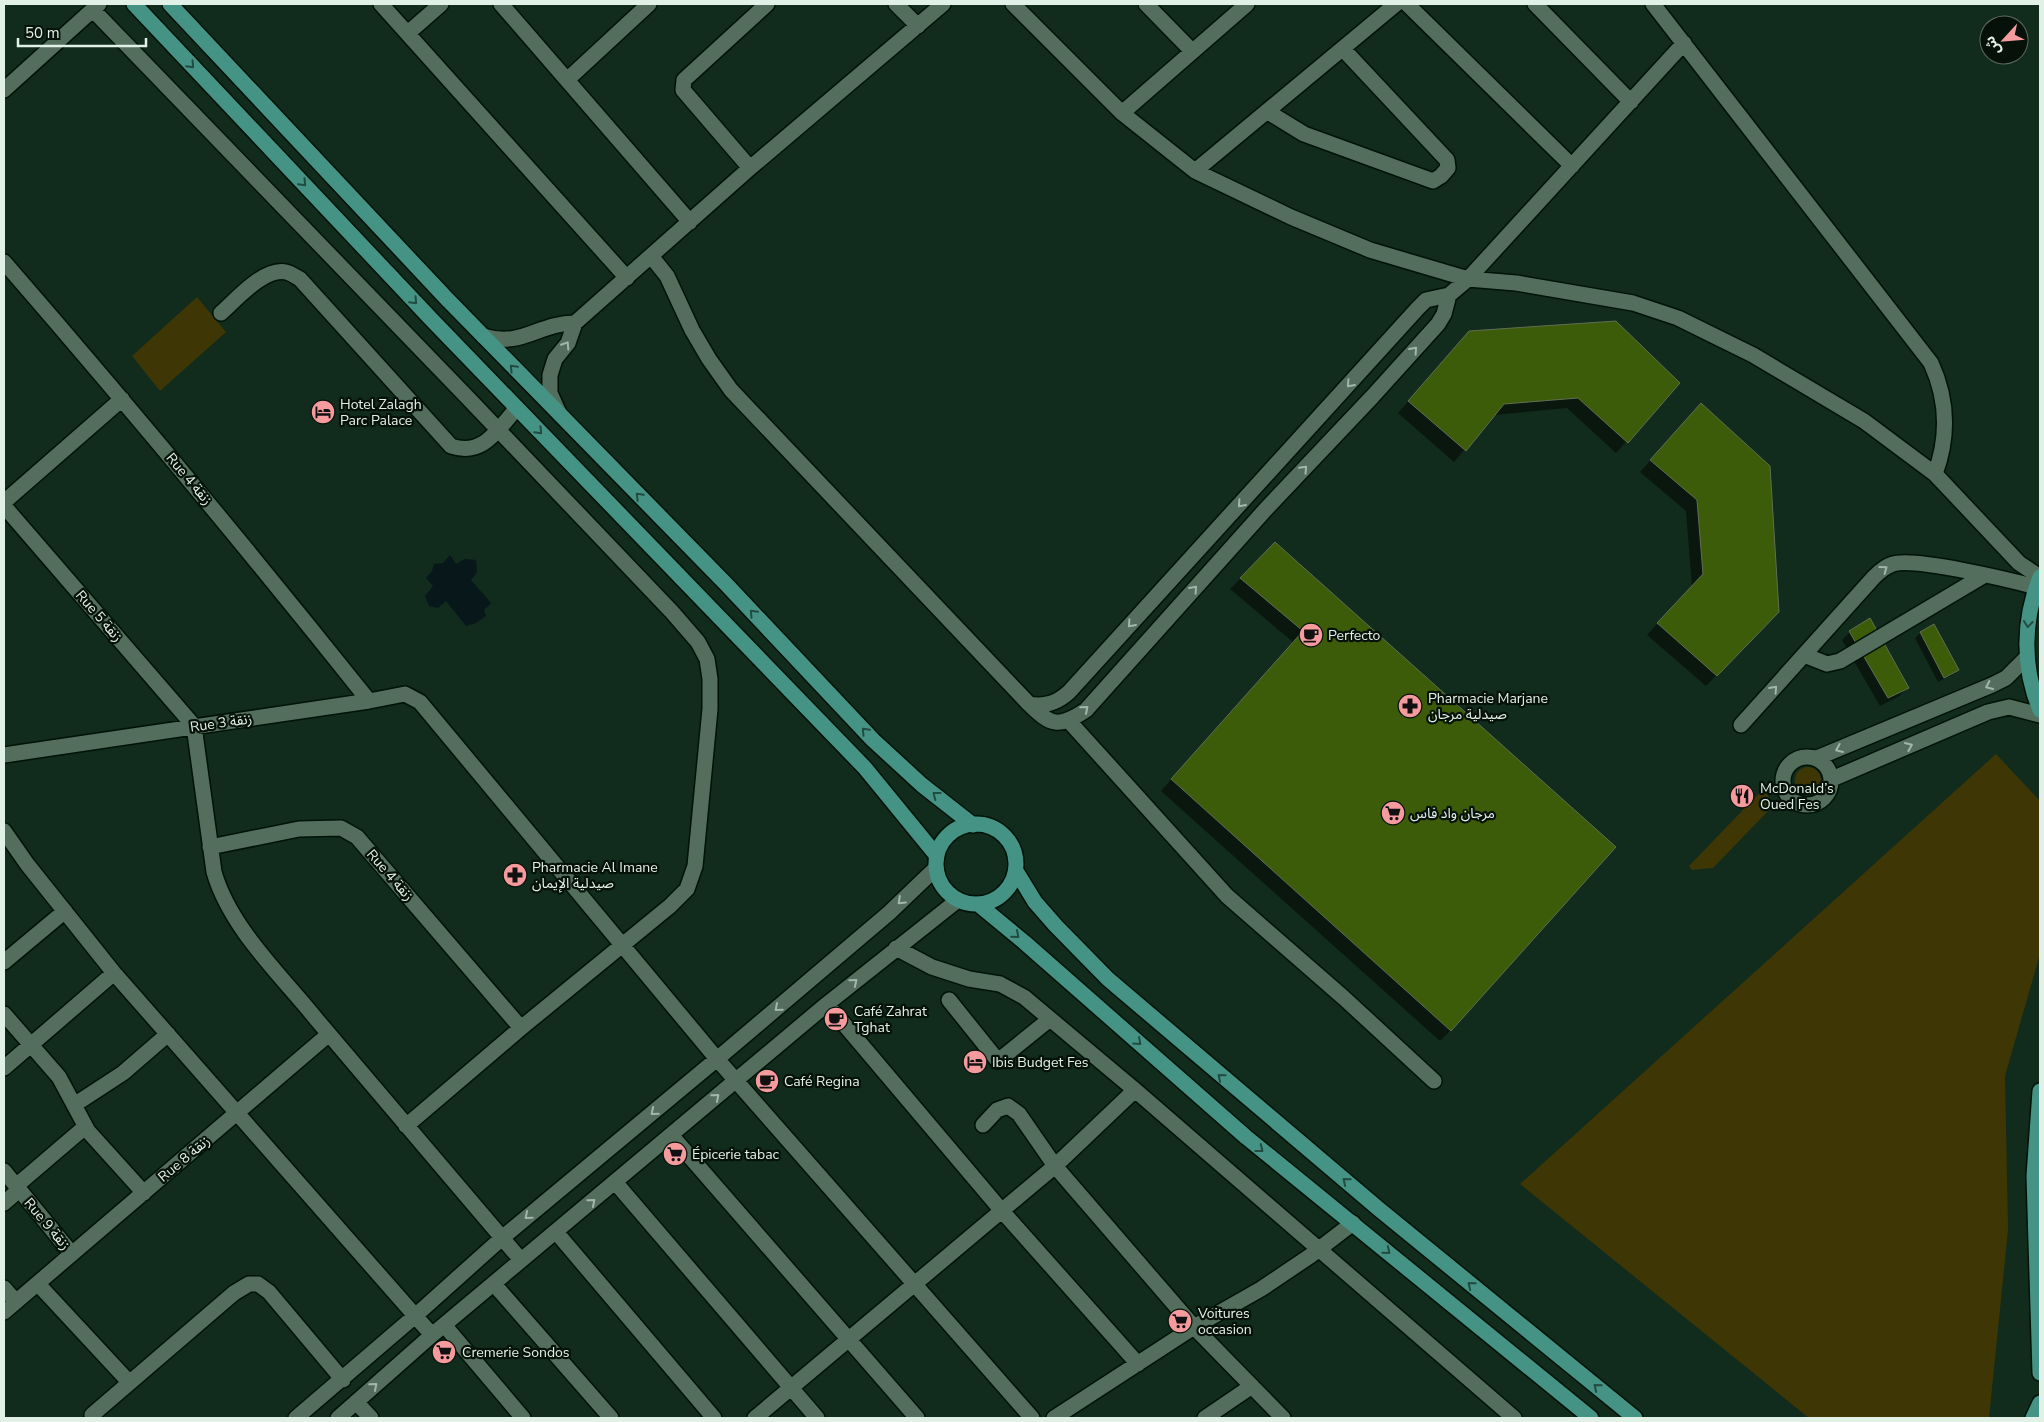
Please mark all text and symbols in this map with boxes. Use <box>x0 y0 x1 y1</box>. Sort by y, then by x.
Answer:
scale bar <box>18 15 145 47</box>
north arrow <box>1979 15 2029 65</box>
text: 50 m <box>25 23 60 43</box>
text: ش <box>1980 33 2006 58</box>
one-way arrow <box>185 59 194 68</box>
one-way arrow <box>297 177 306 186</box>
one-way arrow <box>408 296 417 305</box>
one-way arrow <box>559 341 569 350</box>
one-way arrow <box>1408 346 1417 355</box>
one-way arrow <box>510 364 519 373</box>
one-way arrow <box>1347 378 1356 387</box>
place label: Hotel Zalagh Parc Palace <box>340 395 422 430</box>
hotel icon: Hotel Zalagh Parc Palace <box>310 399 336 425</box>
one-way arrow <box>533 425 542 434</box>
street label: Rue 4 زنقة <box>162 449 216 509</box>
one-way arrow <box>1298 465 1307 474</box>
one-way arrow <box>636 493 645 502</box>
one-way arrow <box>1238 498 1247 507</box>
one-way arrow <box>1878 567 1887 575</box>
one-way arrow <box>1189 585 1198 594</box>
street label: Rue 5 زنقة <box>71 586 127 646</box>
one-way arrow <box>750 609 759 618</box>
one-way arrow <box>1128 618 1137 627</box>
one-way arrow <box>2023 621 2034 629</box>
cafe icon: Perfecto <box>1298 622 1324 648</box>
place label: Perfecto <box>1328 626 1381 645</box>
one-way arrow <box>1985 680 1994 691</box>
one-way arrow <box>1768 685 1777 694</box>
place label: Pharmacie Marjane صيدلية مرجان <box>1428 689 1548 724</box>
pharmacy icon: Pharmacie Marjane صيدلية مرجان <box>1397 693 1423 719</box>
one-way arrow <box>1080 706 1089 715</box>
street label: Rue 3 زنقة <box>189 709 253 737</box>
one-way arrow <box>862 727 871 736</box>
one-way arrow <box>1904 742 1913 753</box>
one-way arrow <box>1835 743 1844 754</box>
place label: McDonald’s Oued Fes <box>1760 779 1834 814</box>
restaurant icon: McDonald’s Oued Fes <box>1729 783 1755 809</box>
one-way arrow <box>932 792 942 801</box>
supermarket icon: مرجان واد فاس <box>1380 800 1406 826</box>
place label: مرجان واد فاس <box>1410 804 1495 823</box>
street label: Rue 4 زنقة <box>362 845 418 905</box>
place label: Pharmacie Al Imane صيدلية الإيمان <box>532 858 658 893</box>
pharmacy icon: Pharmacie Al Imane صيدلية الإيمان <box>502 862 528 888</box>
one-way arrow <box>897 895 906 904</box>
one-way arrow <box>1010 929 1019 938</box>
one-way arrow <box>849 979 858 988</box>
one-way arrow <box>774 1002 783 1011</box>
place label: Café Zahrat Tghat <box>854 1002 927 1037</box>
cafe icon: Café Zahrat Tghat <box>823 1006 849 1032</box>
one-way arrow <box>1132 1037 1141 1046</box>
hotel icon: Ibis Budget Fes <box>962 1049 988 1075</box>
place label: Ibis Budget Fes <box>992 1053 1089 1072</box>
cafe icon: Café Regina <box>754 1068 780 1094</box>
place label: Café Regina <box>784 1072 860 1091</box>
one-way arrow <box>1218 1073 1227 1082</box>
one-way arrow <box>710 1095 719 1103</box>
one-way arrow <box>650 1107 659 1116</box>
street label: Rue 8 زنقة <box>154 1132 214 1186</box>
supermarket icon: Épicerie tabac <box>662 1141 688 1167</box>
one-way arrow <box>1254 1143 1263 1151</box>
place label: Épicerie tabac <box>692 1145 780 1164</box>
one-way arrow <box>1342 1178 1351 1187</box>
street label: Rue 9 زنقة <box>20 1194 74 1254</box>
one-way arrow <box>586 1199 595 1208</box>
one-way arrow <box>525 1210 534 1219</box>
one-way arrow <box>1381 1245 1390 1253</box>
one-way arrow <box>1468 1282 1477 1290</box>
place label: Voitures occasion <box>1197 1304 1252 1339</box>
supermarket icon: Voitures occasion <box>1167 1308 1193 1334</box>
supermarket icon: Cremerie Sondos <box>431 1339 457 1365</box>
place label: Cremerie Sondos <box>462 1343 570 1362</box>
one-way arrow <box>369 1383 378 1392</box>
one-way arrow <box>1594 1385 1603 1393</box>

